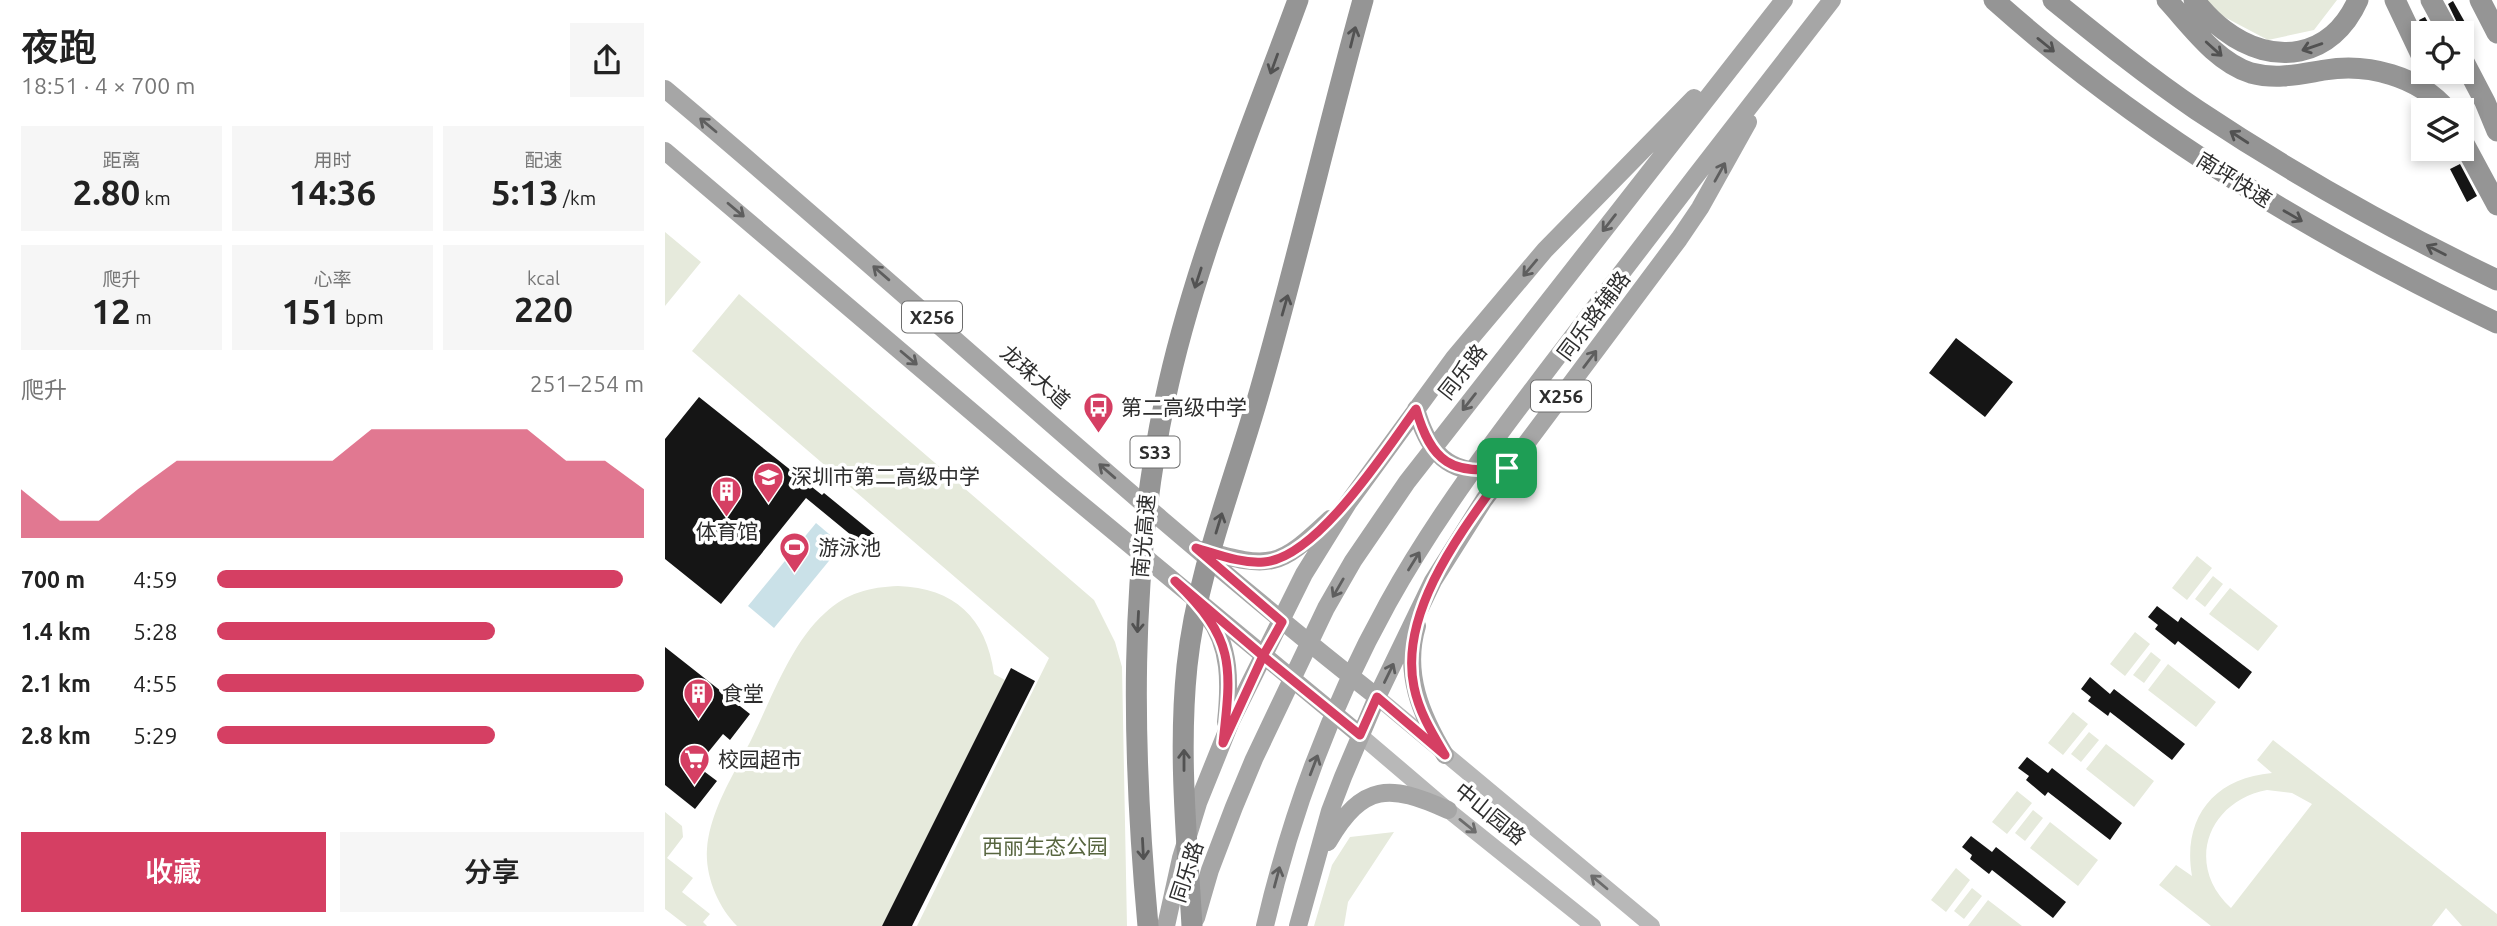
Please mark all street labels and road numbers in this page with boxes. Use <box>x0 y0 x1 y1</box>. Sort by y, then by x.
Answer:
street label: 南坪快速 <box>2193 147 2277 212</box>
street label: 同乐路辅路 <box>1552 266 1634 365</box>
road number: X256 <box>902 302 962 332</box>
street label: 同乐路 <box>1433 339 1491 404</box>
street label: 龙珠大道 <box>996 340 1075 413</box>
road number: X256 <box>1531 380 1591 412</box>
road number: S33 <box>1131 436 1179 467</box>
street label: 南光高速 <box>1127 493 1159 579</box>
street label: 中山园路 <box>1450 777 1531 849</box>
street label: 同乐路 <box>1165 838 1207 905</box>

